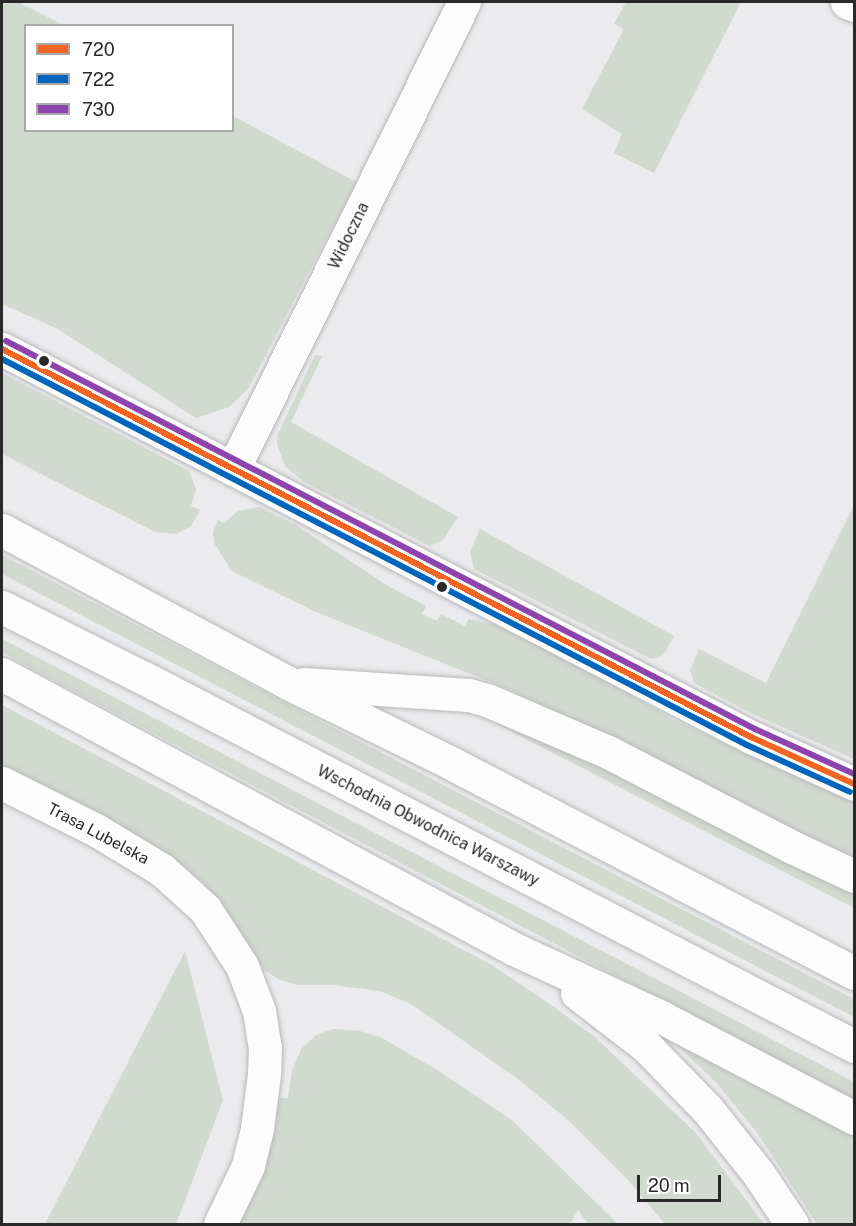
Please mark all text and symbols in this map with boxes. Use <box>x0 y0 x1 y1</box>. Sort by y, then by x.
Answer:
legend <box>24 24 234 132</box>
text: 720 <box>82 39 115 60</box>
text: 722 <box>82 69 114 90</box>
text: 730 <box>82 99 115 120</box>
street label: Widoczna <box>325 199 373 273</box>
unlabelled marker <box>38 355 50 367</box>
unlabelled marker <box>436 581 448 593</box>
street label: Wschodnia Obwodnica Warszawy <box>314 761 542 891</box>
street label: Trasa Lubelska <box>44 799 152 869</box>
scale bar <box>640 1163 724 1201</box>
text: 20 m <box>648 1175 690 1196</box>

